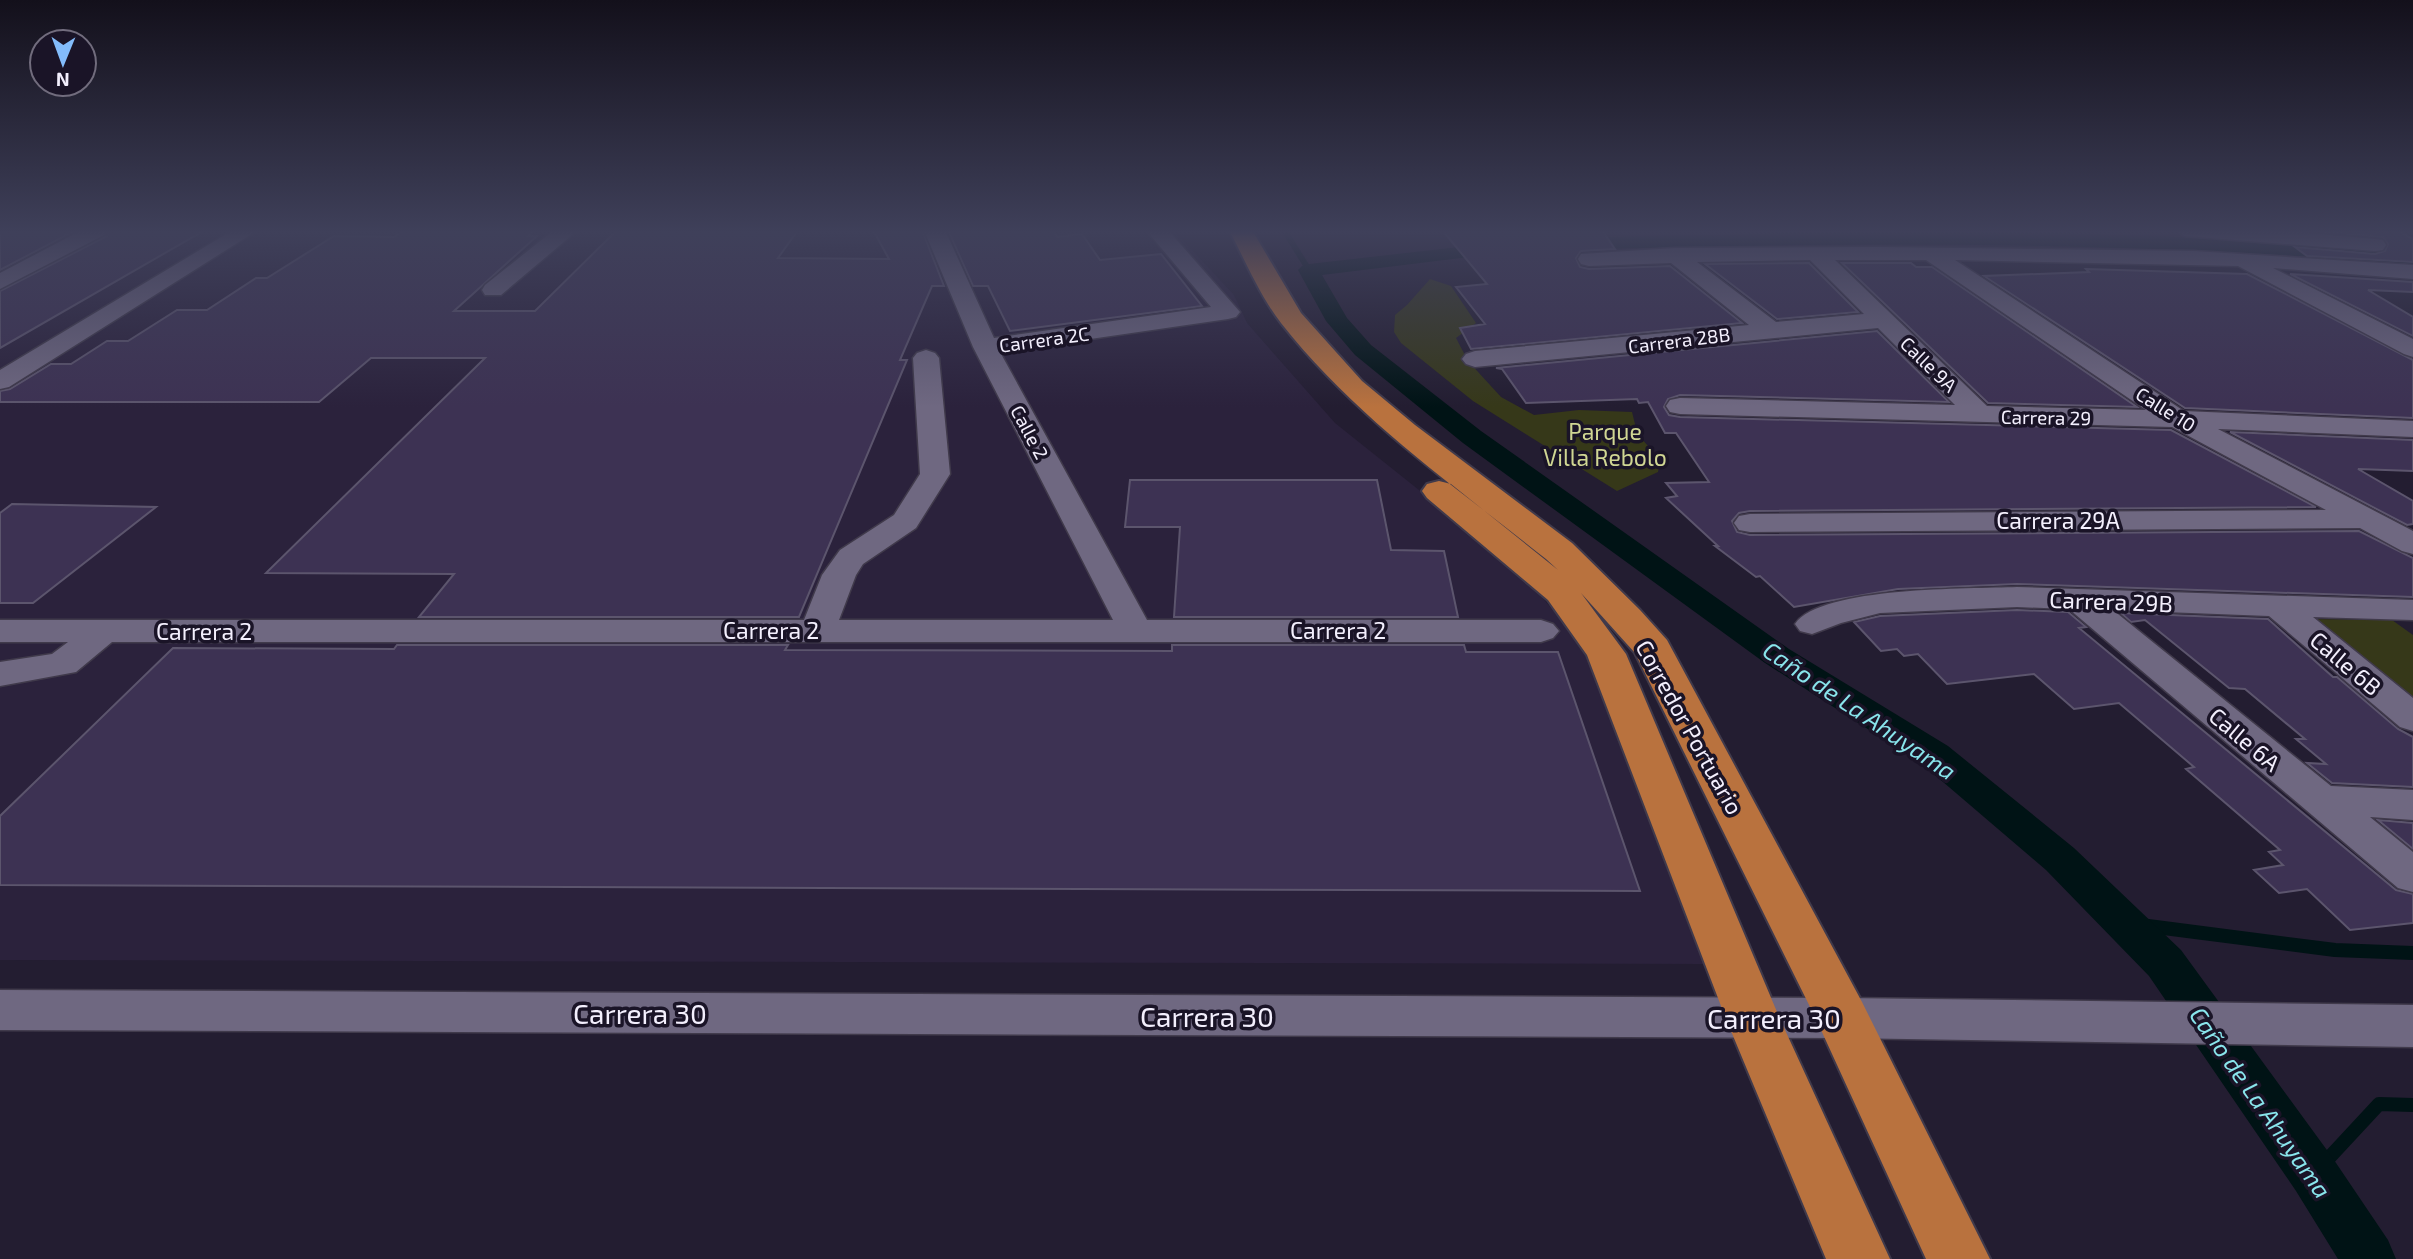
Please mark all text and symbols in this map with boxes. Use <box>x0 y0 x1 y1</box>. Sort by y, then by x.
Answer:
north arrow <box>28 28 98 98</box>
text: N <box>56 69 70 92</box>
street label: Carrera 2C <box>998 321 1090 357</box>
street label: Carrera 28B <box>1627 322 1731 358</box>
street label: Calle 9A <box>1896 332 1962 397</box>
street label: Calle 10 <box>2132 382 2200 436</box>
street label: Calle 2 <box>1006 401 1054 463</box>
street label: Carrera 29 <box>2001 405 2091 429</box>
park label: Parque Villa Rebolo <box>1543 417 1667 471</box>
street label: Carrera 29A <box>1996 506 2120 534</box>
street label: Carrera 29B <box>2049 585 2173 617</box>
street label: Carrera 2 <box>723 616 819 644</box>
street label: Carrera 2 <box>1290 616 1386 644</box>
street label: Carrera 2 <box>156 617 252 645</box>
street label: Calle 6B <box>2305 625 2387 701</box>
street label: Corredor Portuario <box>1630 635 1750 819</box>
water label: Caño de La Ahuyama <box>1758 635 1962 785</box>
street label: Calle 6A <box>2204 701 2287 777</box>
street label: Carrera 30 <box>573 996 707 1030</box>
street label: Carrera 30 <box>1140 999 1274 1033</box>
street label: Carrera 30 <box>1707 1001 1841 1035</box>
water label: Caño de La Ahuyama <box>2184 1001 2338 1203</box>

